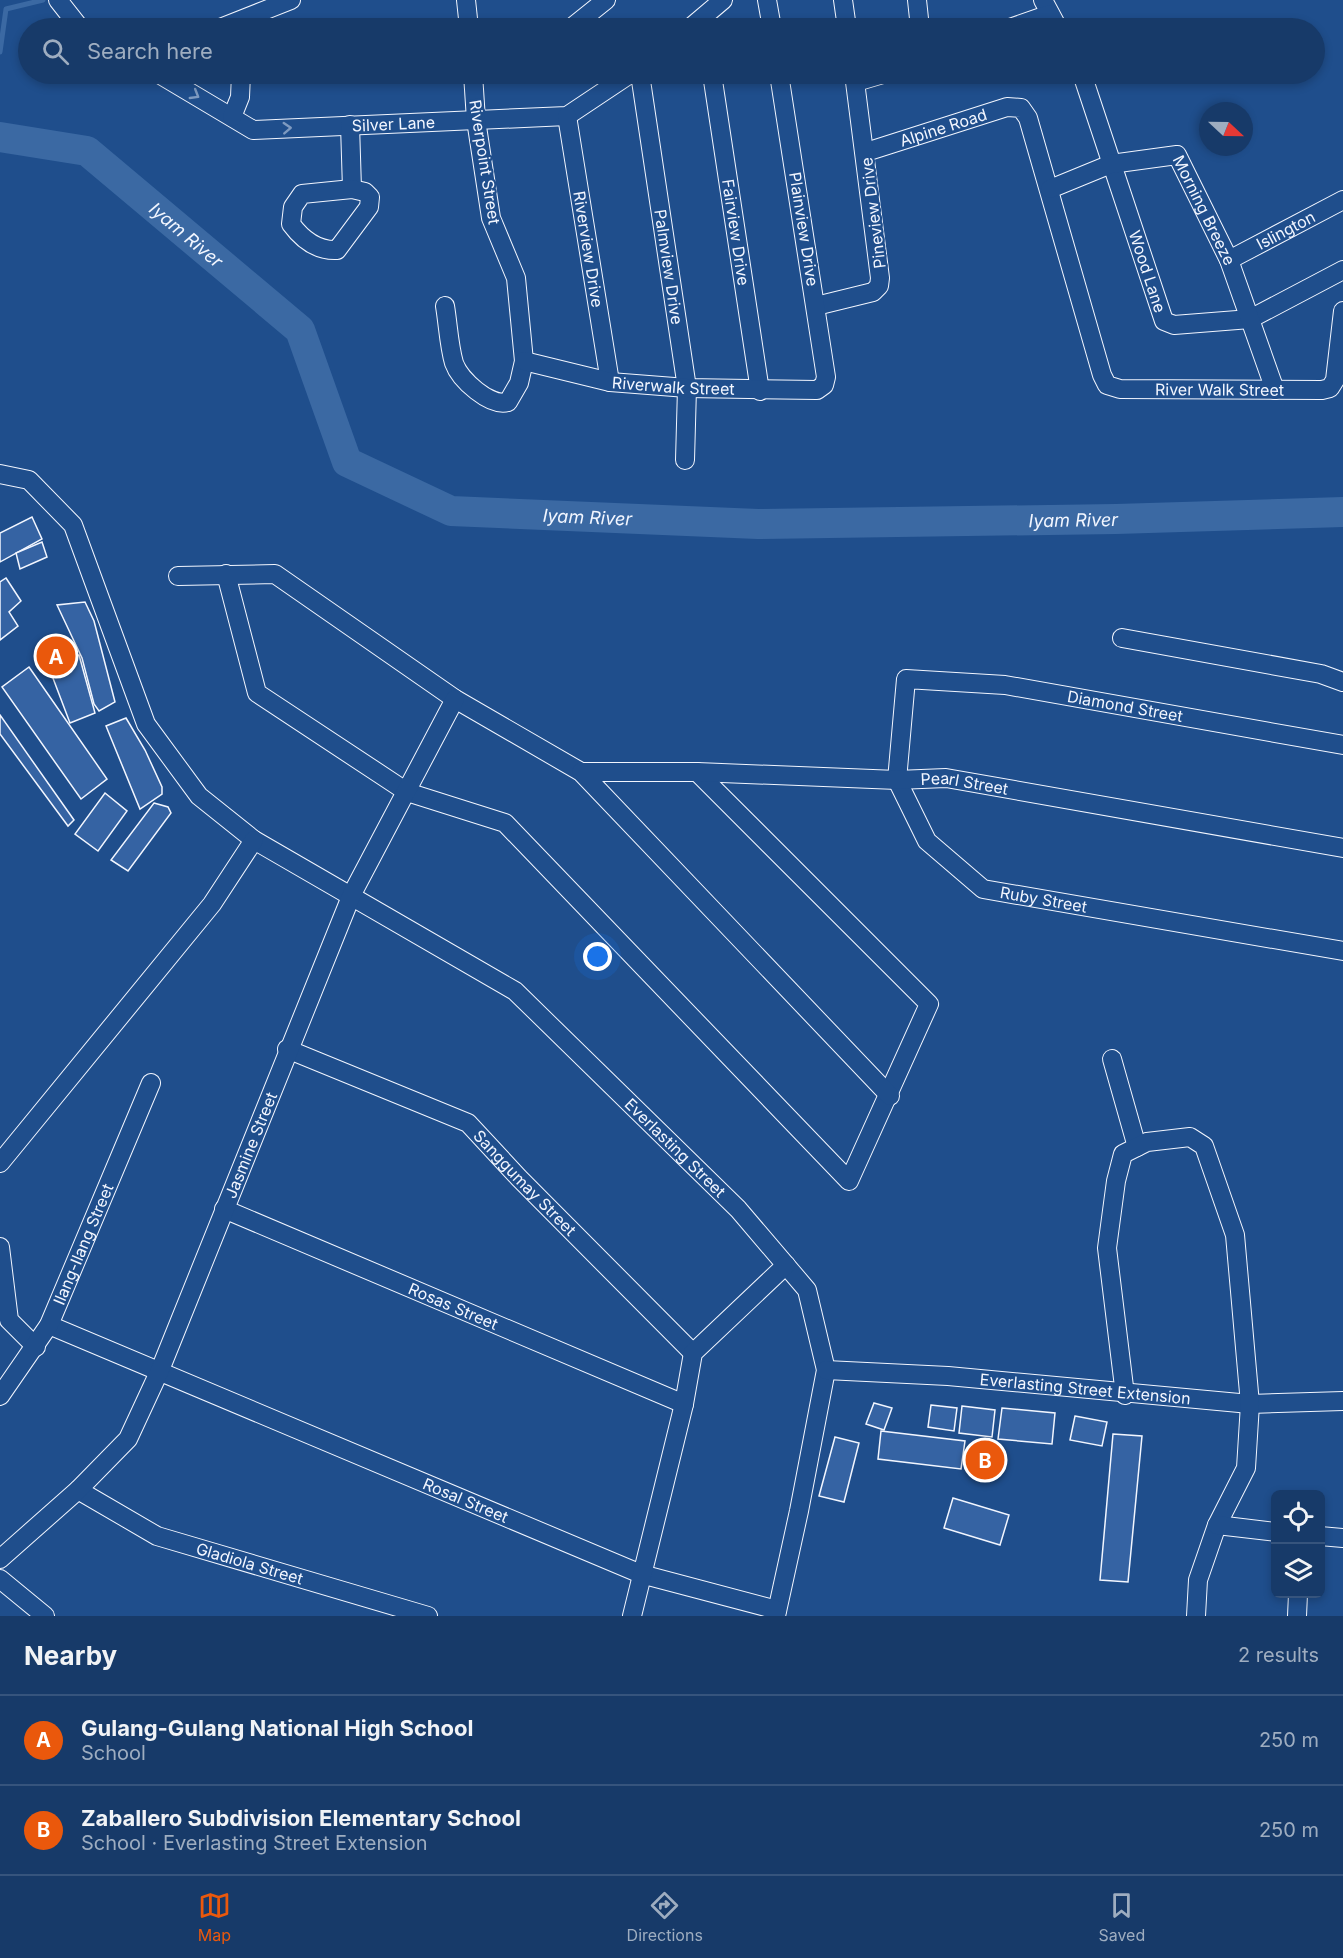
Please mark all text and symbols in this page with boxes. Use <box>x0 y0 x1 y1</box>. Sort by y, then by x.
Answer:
search box <box>18 18 1325 84</box>
icon: search <box>39 35 72 68</box>
text: Search here <box>87 38 213 64</box>
one-way arrow <box>189 88 199 100</box>
street label: Riverpoint Street <box>465 98 505 226</box>
north arrow <box>1199 102 1253 156</box>
street label: Alpine Road <box>897 104 989 151</box>
street label: Silver Lane <box>351 112 436 136</box>
one-way arrow <box>282 121 291 134</box>
street label: Morning Breeze <box>1169 152 1240 268</box>
street label: Pineview Drive <box>856 156 890 270</box>
street label: Plainview Drive <box>785 170 823 288</box>
street label: Fairview Drive <box>718 178 754 287</box>
street label: Riverview Drive <box>569 190 608 309</box>
water label: Iyam River <box>145 198 228 272</box>
street label: Islington <box>1253 206 1319 254</box>
street label: Palmview Drive <box>650 208 687 326</box>
street label: Wood Lane <box>1125 228 1170 315</box>
street label: Riverwalk Street <box>611 372 735 399</box>
street label: River Walk Street <box>1155 379 1284 400</box>
water label: Iyam River <box>542 504 634 529</box>
water label: Iyam River <box>1028 508 1119 531</box>
pin: A <box>36 634 76 678</box>
street label: Diamond Street <box>1066 686 1184 726</box>
street label: Pearl Street <box>920 768 1010 799</box>
street label: Ruby Street <box>998 882 1089 917</box>
your location <box>583 942 612 971</box>
street label: Jasmine Street <box>220 1089 281 1201</box>
street label: Everlasting Street <box>621 1094 730 1201</box>
street label: Sanggumay Street <box>469 1126 580 1240</box>
street label: Ilang-Ilang Street <box>49 1180 118 1308</box>
street label: Rosas Street <box>406 1278 501 1334</box>
street label: Everlasting Street Extension <box>979 1369 1192 1408</box>
pin: B <box>966 1438 1004 1482</box>
street label: Rosal Street <box>420 1473 511 1527</box>
map controls <box>1271 1490 1325 1598</box>
button: locate <box>1271 1490 1325 1544</box>
street label: Gladiola Street <box>194 1538 305 1589</box>
button: layers <box>1271 1544 1325 1598</box>
text: Nearby <box>24 1640 117 1671</box>
text: 2 results <box>1238 1643 1319 1667</box>
text: Gulang-Gulang National High School <box>81 1715 473 1741</box>
text: A <box>36 1728 51 1752</box>
text: 250 m <box>1259 1728 1319 1752</box>
text: School <box>81 1741 146 1765</box>
text: Zaballero Subdivision Elementary School <box>81 1805 521 1831</box>
text: B <box>37 1818 50 1842</box>
text: 250 m <box>1259 1818 1319 1842</box>
text: School · Everlasting Street Extension <box>81 1831 427 1855</box>
tab: Map <box>198 1889 231 1945</box>
tab: Directions <box>627 1889 703 1945</box>
tab: Saved <box>1098 1889 1145 1945</box>

